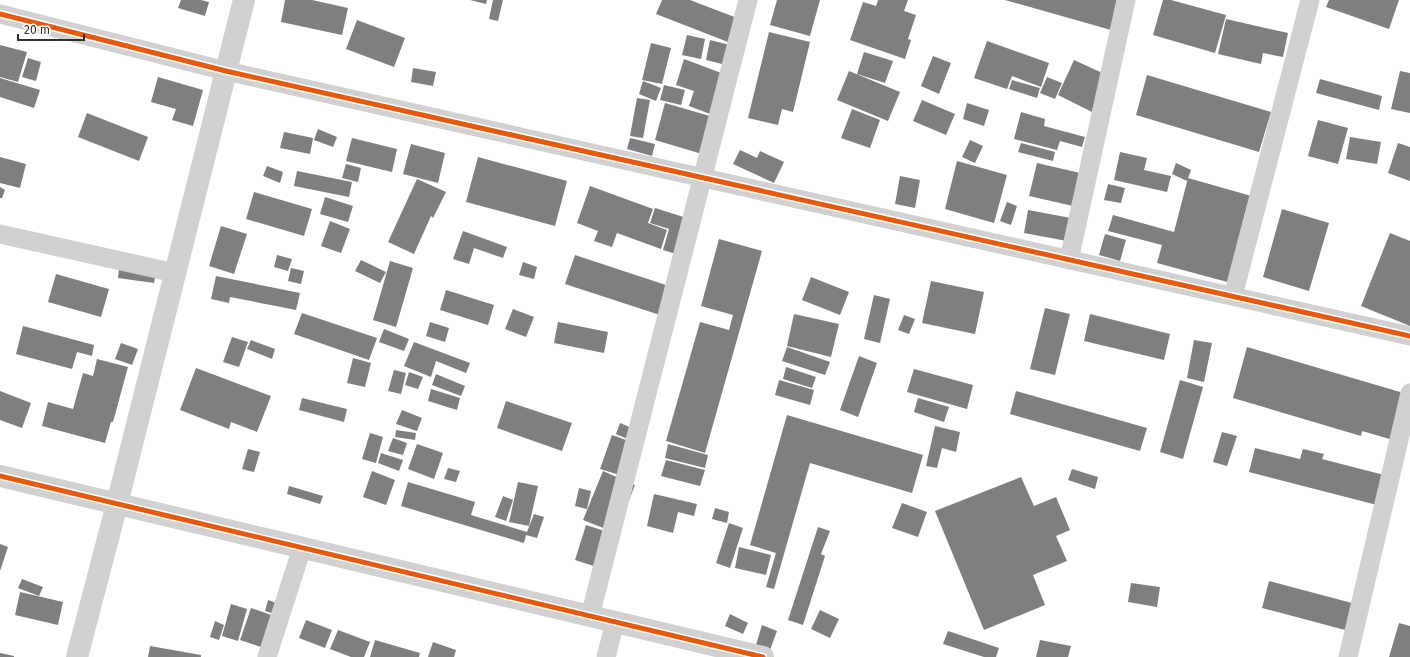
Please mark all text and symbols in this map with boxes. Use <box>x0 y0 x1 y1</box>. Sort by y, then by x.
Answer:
scale bar <box>18 16 84 42</box>
text: 20 m <box>24 23 50 37</box>

